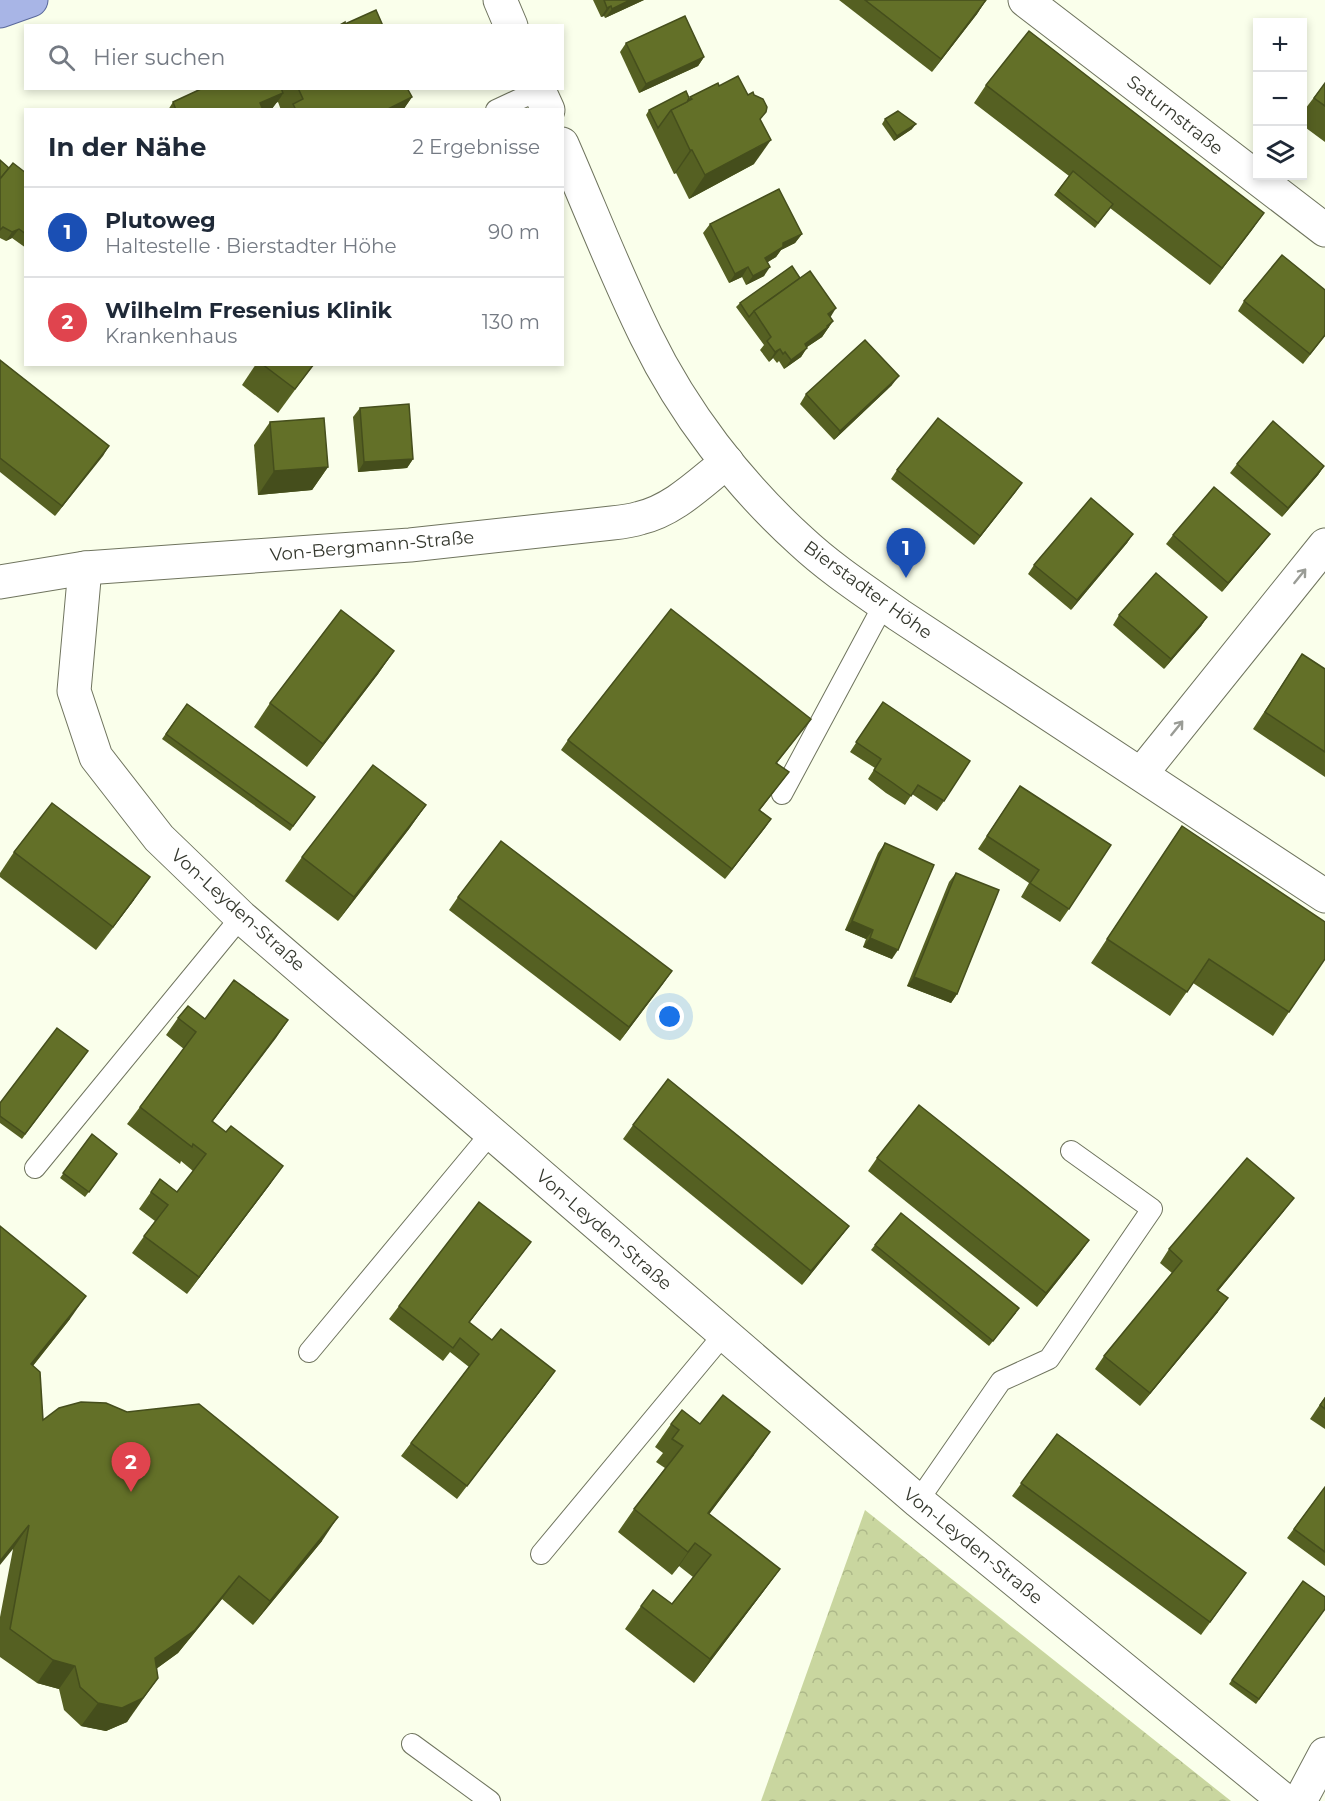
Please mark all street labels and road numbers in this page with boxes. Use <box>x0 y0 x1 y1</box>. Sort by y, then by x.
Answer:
street label: Saturnstraße <box>1122 70 1228 160</box>
street label: Von-Bergmann-Straße <box>269 526 475 566</box>
street label: Bierstadter Höhe <box>799 536 937 644</box>
street label: Von-Leyden-Straße <box>166 844 310 976</box>
street label: Von-Leyden-Straße <box>532 1165 677 1295</box>
street label: Von-Leyden-Straße <box>899 1483 1047 1609</box>

